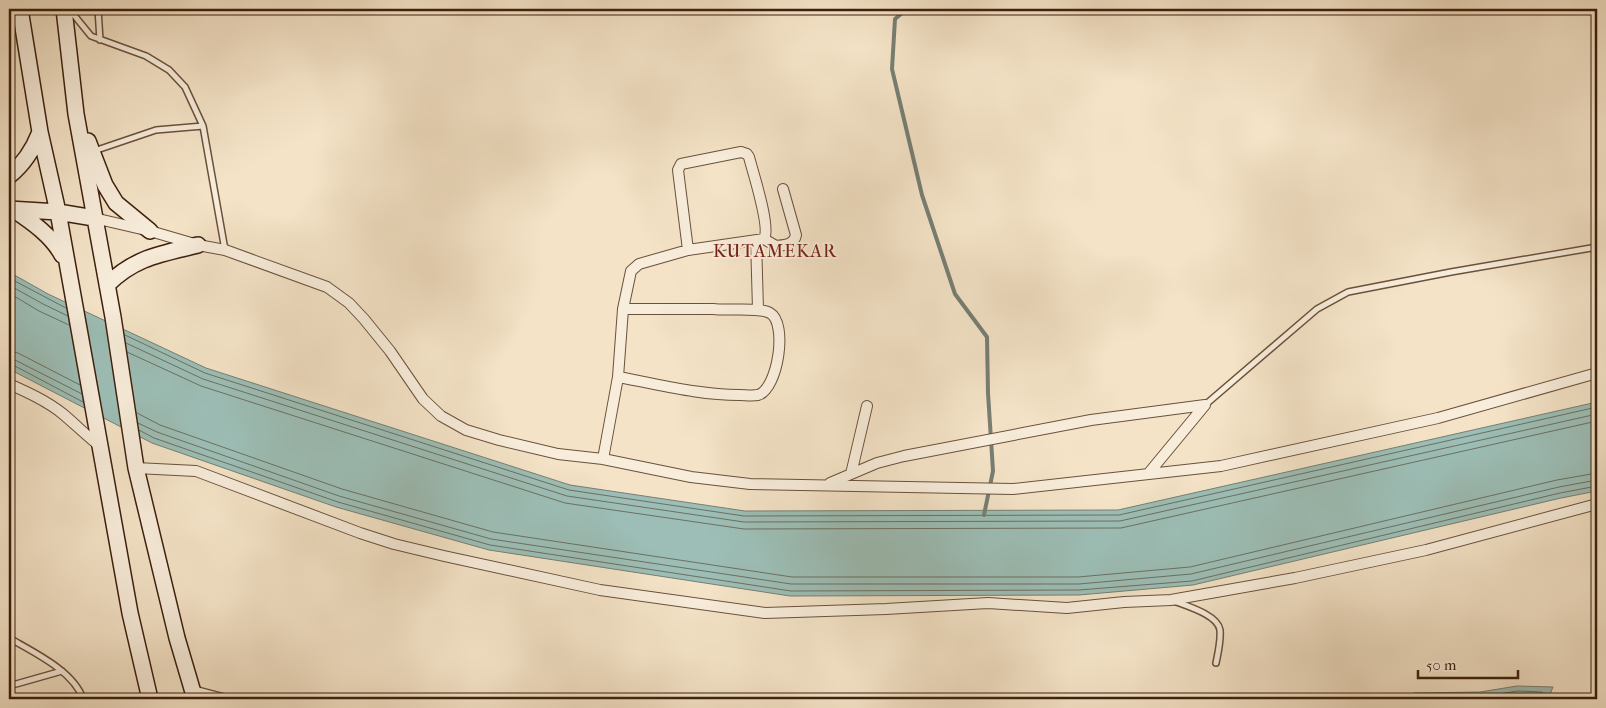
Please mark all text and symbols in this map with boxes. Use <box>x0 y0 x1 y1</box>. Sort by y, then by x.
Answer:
district label: KUTAMEKAR <box>713 241 837 262</box>
scale bar <box>1418 648 1518 680</box>
text: 50 m <box>1426 656 1457 674</box>

